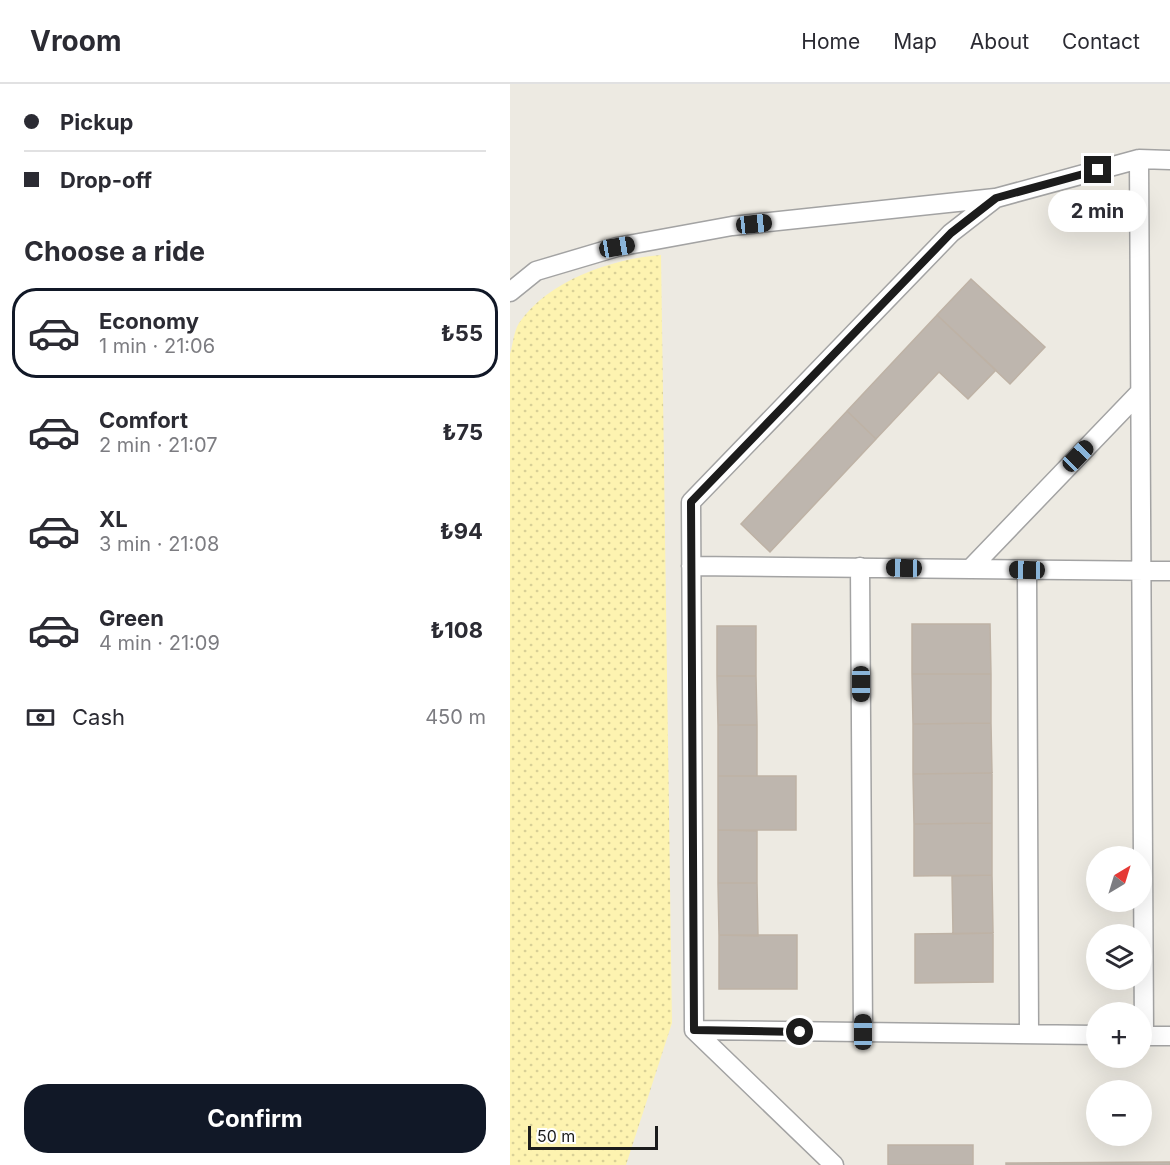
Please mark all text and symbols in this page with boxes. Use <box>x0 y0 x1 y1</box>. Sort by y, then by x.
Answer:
text: Vroom <box>30 24 122 58</box>
text: Home <box>801 29 860 54</box>
text: Map <box>893 29 937 54</box>
text: About <box>970 29 1029 54</box>
text: Contact <box>1062 29 1140 54</box>
text: Pickup <box>60 109 134 135</box>
route end <box>1084 156 1111 183</box>
text: Drop-off <box>60 167 152 193</box>
callout: 2 min <box>1048 191 1148 233</box>
text: 2 min <box>1071 199 1124 223</box>
car <box>735 213 773 235</box>
text: Choose a ride <box>24 235 205 268</box>
car <box>598 235 636 259</box>
icon: car <box>27 306 81 360</box>
text: Economy <box>99 308 199 334</box>
text: ₺55 <box>441 320 483 346</box>
text: 1 min · 21:06 <box>99 334 215 358</box>
icon: car <box>27 405 81 459</box>
text: Comfort <box>99 407 188 433</box>
text: ₺75 <box>442 419 483 445</box>
text: 2 min · 21:07 <box>99 433 218 457</box>
car <box>1059 437 1097 475</box>
icon: car <box>27 504 81 558</box>
text: XL <box>99 506 128 532</box>
text: ₺94 <box>440 518 483 544</box>
text: 3 min · 21:08 <box>99 532 219 556</box>
car <box>886 559 922 577</box>
car <box>1009 561 1045 579</box>
icon: car <box>27 603 81 657</box>
text: Green <box>99 605 164 631</box>
text: ₺108 <box>430 617 483 643</box>
text: 4 min · 21:09 <box>99 631 220 655</box>
car <box>852 666 870 702</box>
icon: cash <box>24 701 57 734</box>
text: Cash <box>72 704 125 730</box>
text: 450 m <box>425 705 486 729</box>
north arrow <box>1086 846 1152 912</box>
map controls <box>1086 846 1152 1146</box>
button: layers <box>1086 924 1152 990</box>
button: + <box>1086 1002 1152 1068</box>
car <box>854 1014 872 1050</box>
route start <box>786 1018 813 1045</box>
button: − <box>1086 1080 1152 1146</box>
button: Confirm <box>24 1084 486 1153</box>
scale bar <box>528 1123 658 1150</box>
text: 50 m <box>537 1126 575 1146</box>

